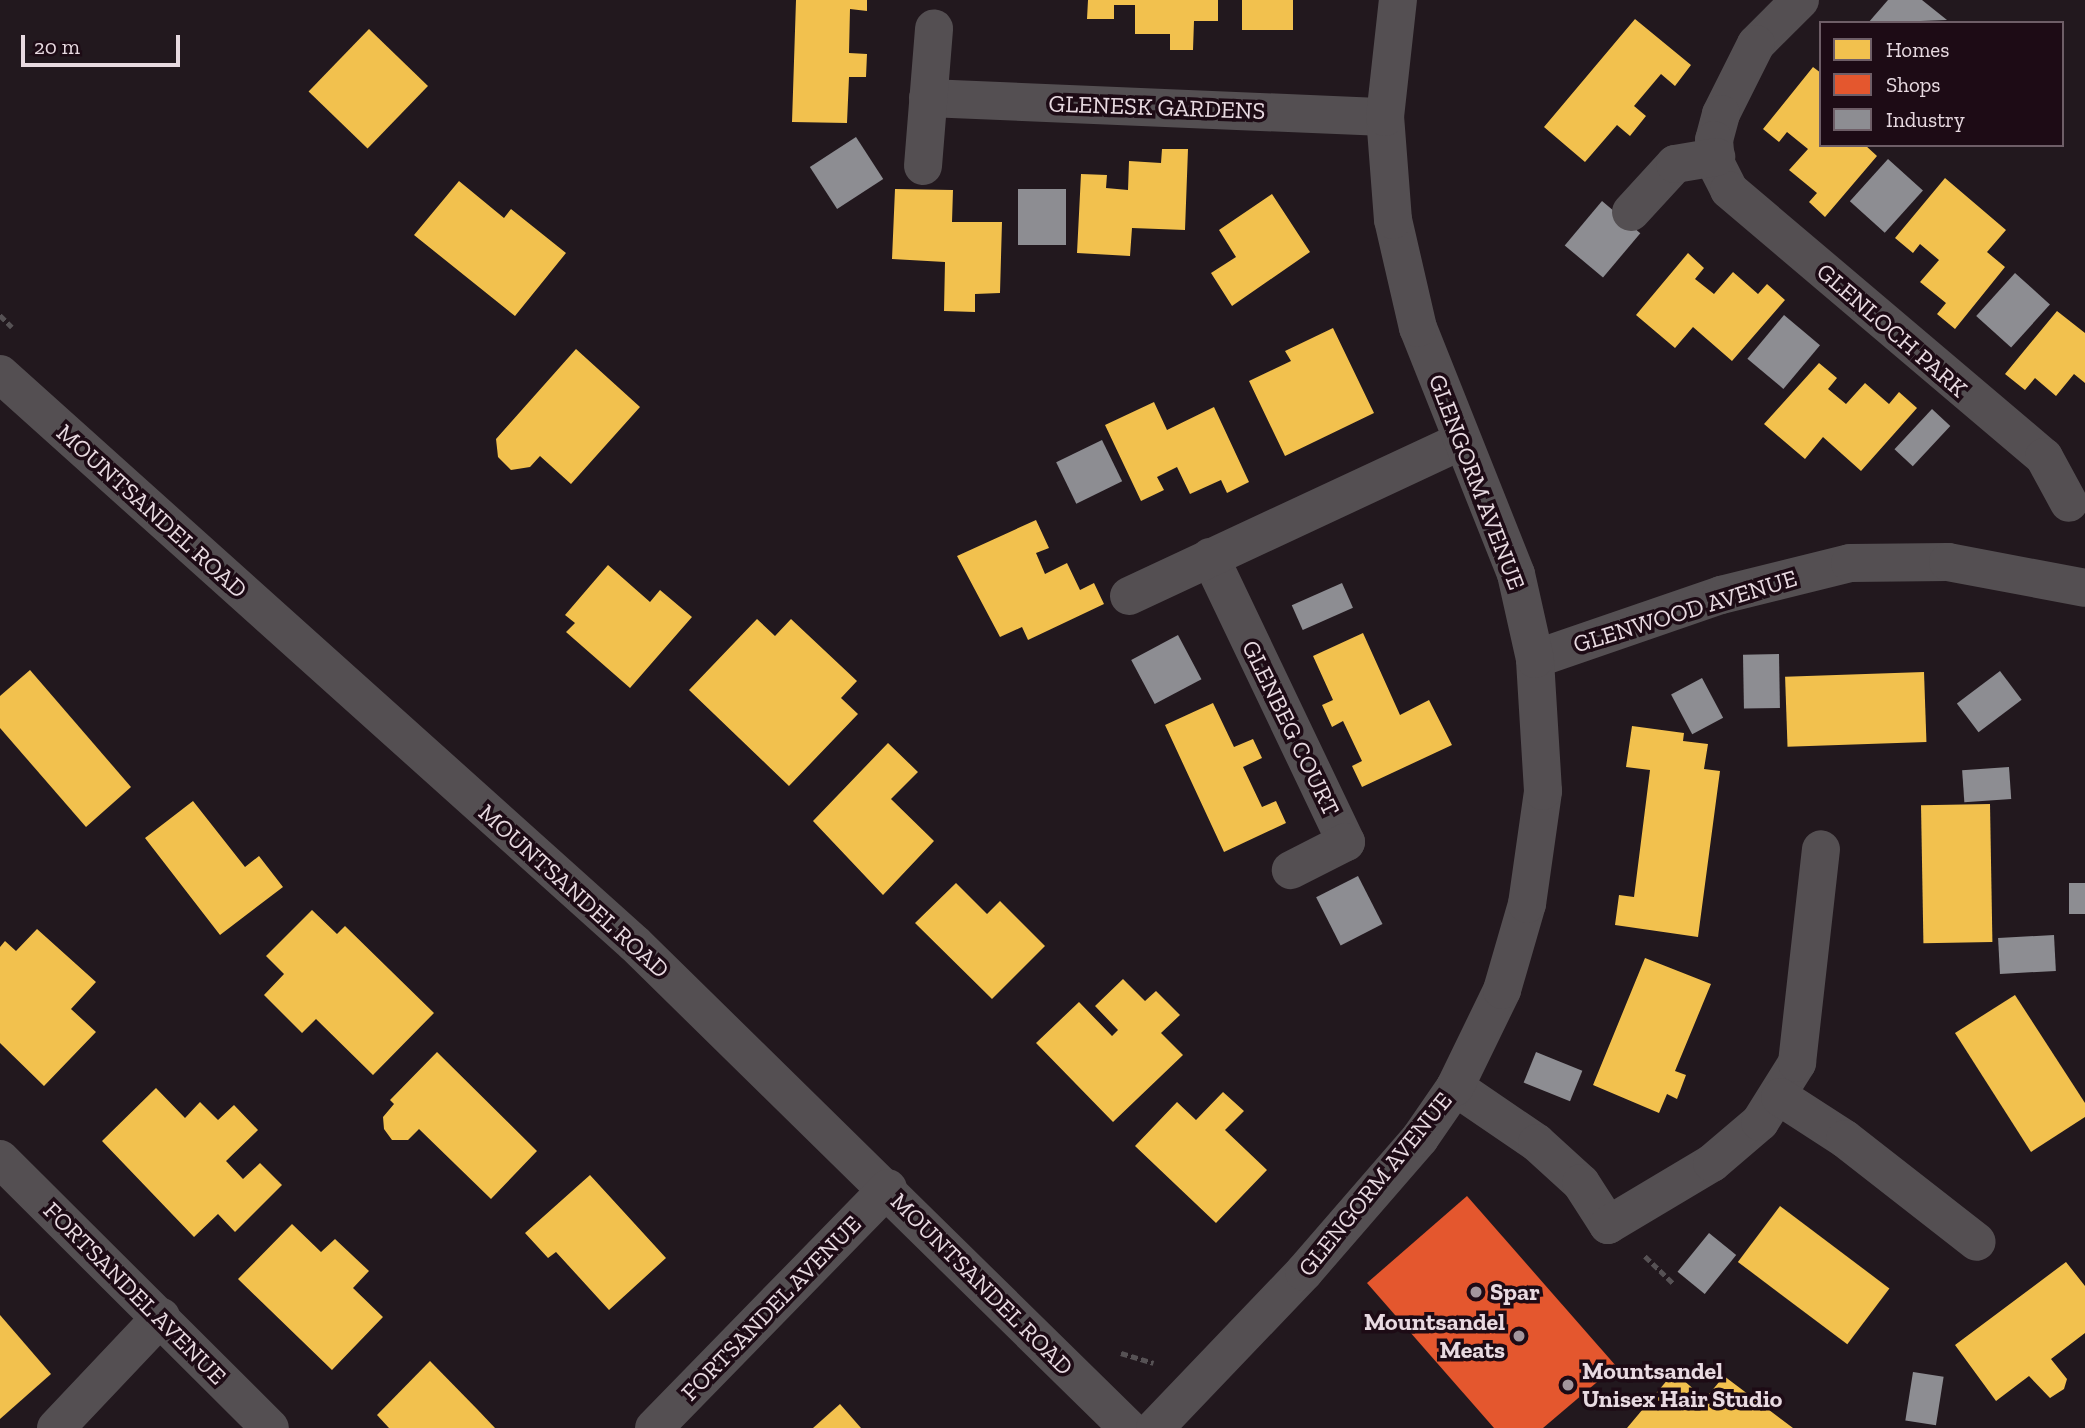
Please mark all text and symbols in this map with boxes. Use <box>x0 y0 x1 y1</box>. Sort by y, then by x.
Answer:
scale bar <box>24 21 184 65</box>
legend <box>1819 21 2064 147</box>
text: 20 m <box>34 34 80 59</box>
text: Homes <box>1886 37 1949 62</box>
text: Shops <box>1886 72 1940 97</box>
street label: GLENESK GARDENS <box>1048 89 1266 125</box>
text: Industry <box>1886 107 1965 132</box>
street label: GLENLOCH PARK <box>1811 257 1973 403</box>
street label: GLENGORM AVENUE <box>1423 370 1531 594</box>
street label: MOUNTSANDEL ROAD <box>51 418 253 604</box>
street label: GLENWOOD AVENUE <box>1569 563 1801 659</box>
street label: GLENBEG COURT <box>1236 636 1346 820</box>
street label: MOUNTSANDEL ROAD <box>473 798 675 984</box>
street label: GLENGORM AVENUE <box>1292 1086 1458 1282</box>
street label: MOUNTSANDEL ROAD <box>885 1187 1079 1381</box>
street label: FORTSANDEL AVENUE <box>37 1195 233 1391</box>
street label: FORTSANDEL AVENUE <box>675 1209 867 1407</box>
place label: Spar <box>1490 1278 1540 1306</box>
marker: Spar <box>1468 1284 1484 1300</box>
place label: Mountsandel Meats <box>1364 1308 1505 1364</box>
marker: Mountsandel Meats <box>1511 1328 1527 1344</box>
place label: Mountsandel Unisex Hair Studio <box>1582 1357 1783 1413</box>
marker: Mountsandel Unisex Hair Studio <box>1560 1377 1576 1393</box>

